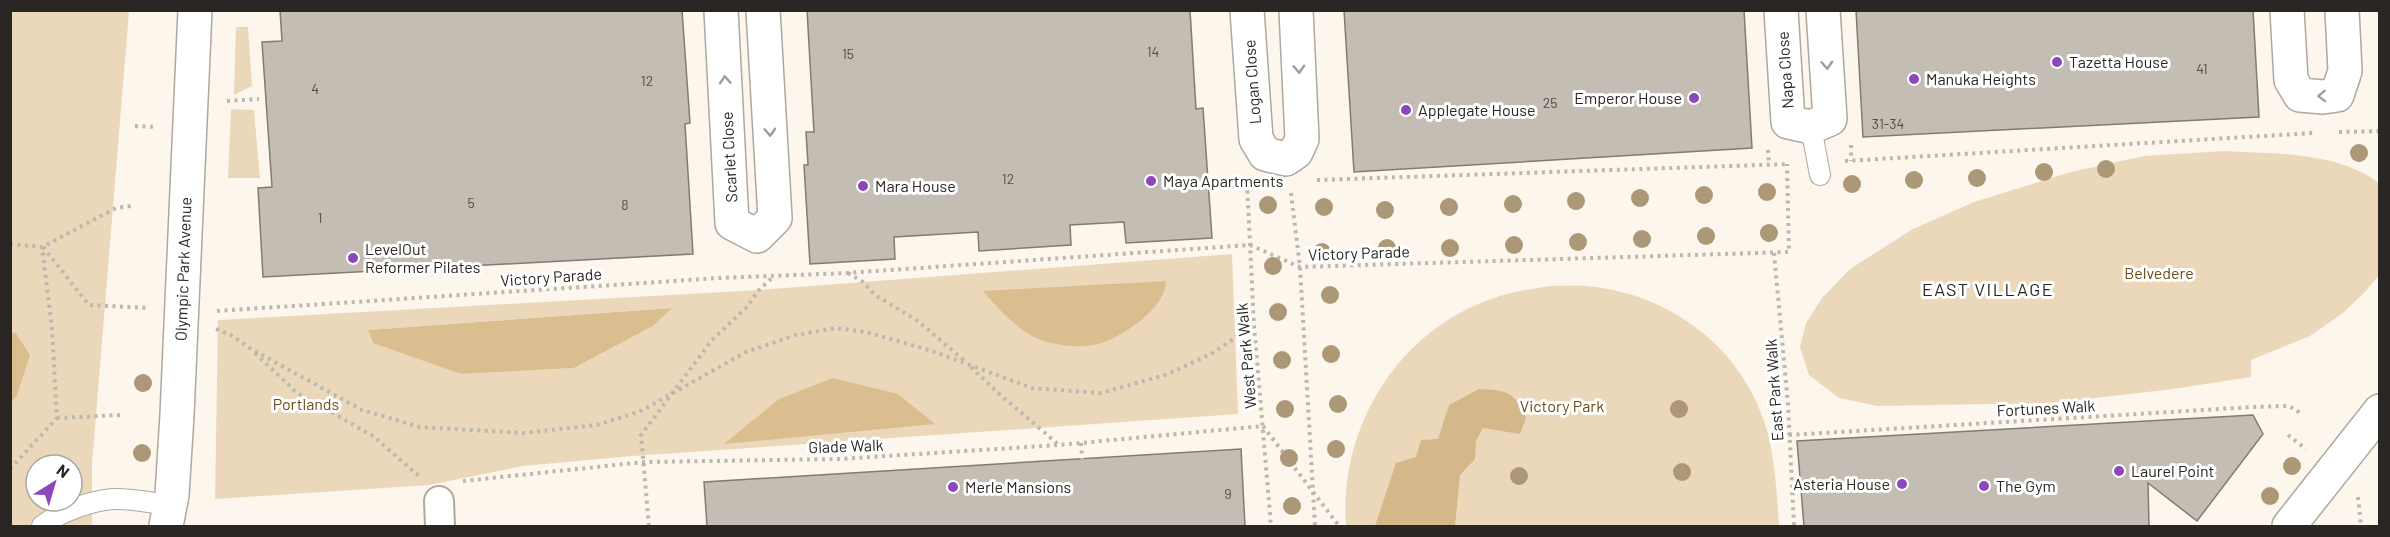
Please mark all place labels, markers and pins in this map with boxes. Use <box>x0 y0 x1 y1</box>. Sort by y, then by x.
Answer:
place label: Tazetta House <box>2069 52 2169 71</box>
marker: Tazetta House <box>2050 55 2064 69</box>
place label: Manuka Heights <box>1926 69 2036 88</box>
marker: Manuka Heights <box>1907 72 1921 86</box>
place label: Emperor House <box>1574 88 1682 107</box>
marker: Emperor House <box>1687 91 1701 105</box>
place label: Applegate House <box>1418 100 1536 119</box>
marker: Applegate House <box>1399 103 1413 117</box>
place label: Maya Apartments <box>1163 171 1283 190</box>
marker: Maya Apartments <box>1144 174 1158 188</box>
place label: Mara House <box>875 176 956 195</box>
marker: Mara House <box>856 179 870 193</box>
place label: LevelOut Reformer Pilates <box>365 239 480 276</box>
marker: LevelOut Reformer Pilates <box>346 251 360 265</box>
place label: Laurel Point <box>2131 461 2214 480</box>
marker: Laurel Point <box>2112 464 2126 478</box>
place label: Asteria House <box>1793 474 1890 493</box>
place label: The Gym <box>1996 476 2056 495</box>
place label: Merle Mansions <box>965 477 1071 496</box>
marker: Asteria House <box>1895 477 1909 491</box>
marker: The Gym <box>1977 479 1991 493</box>
marker: Merle Mansions <box>946 480 960 494</box>

